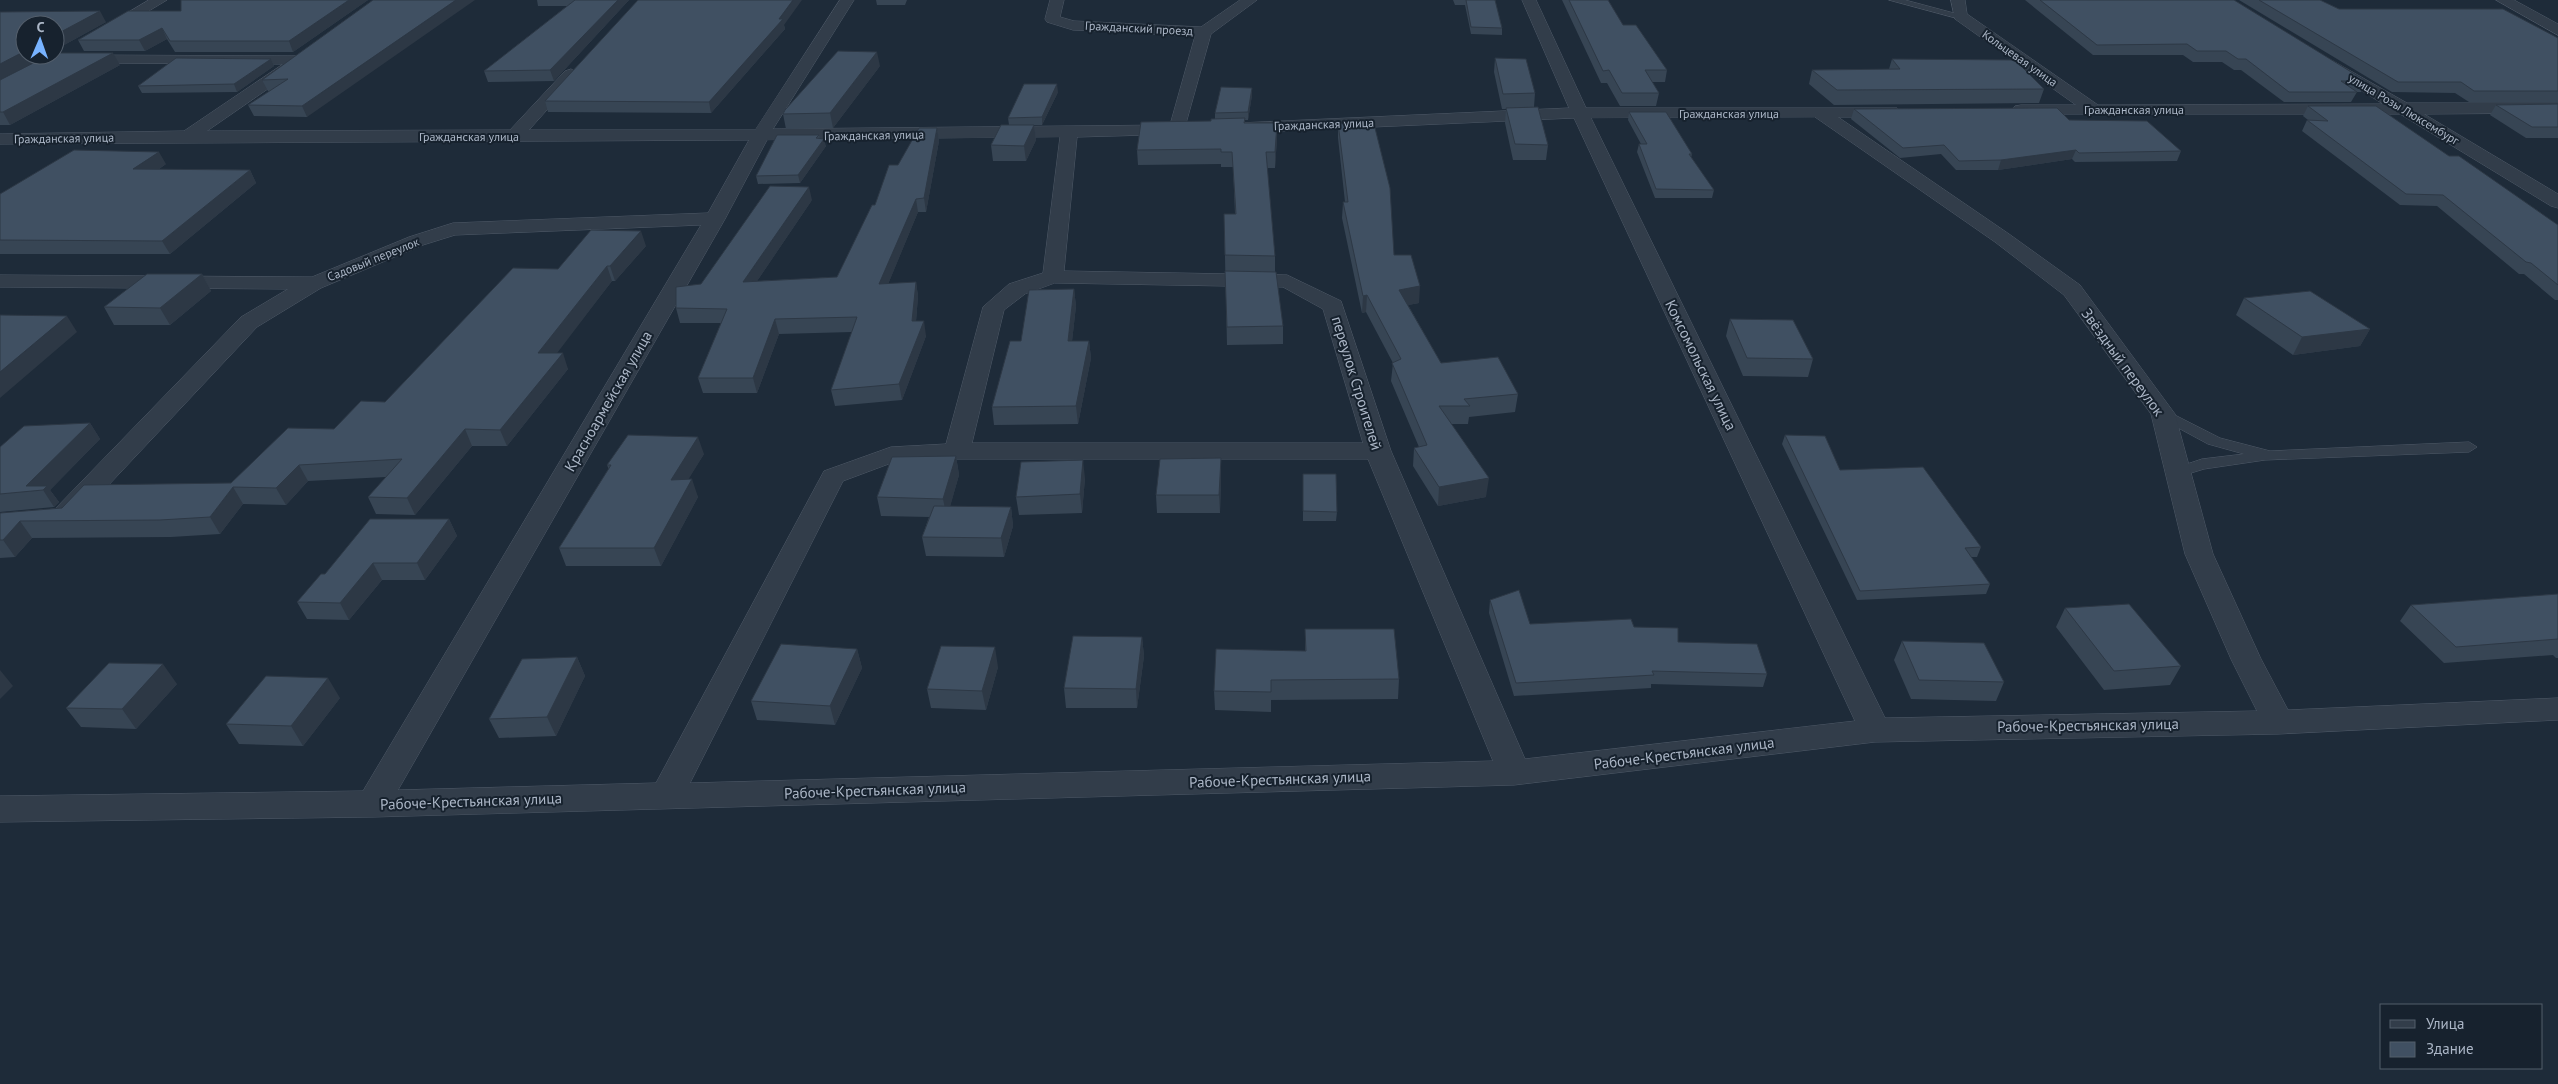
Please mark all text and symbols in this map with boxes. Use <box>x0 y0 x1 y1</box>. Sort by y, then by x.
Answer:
north arrow <box>15 15 65 65</box>
text: С <box>36 18 45 36</box>
street label: Гражданский проезд <box>1085 18 1194 38</box>
street label: Кольцевая улица <box>1979 26 2061 90</box>
street label: улица Розы Люксембург <box>2346 70 2462 148</box>
street label: Гражданская улица <box>2084 102 2184 117</box>
street label: Гражданская улица <box>1679 106 1779 121</box>
street label: Гражданская улица <box>1274 115 1374 133</box>
street label: Гражданская улица <box>824 127 924 143</box>
street label: Гражданская улица <box>419 129 519 144</box>
street label: Гражданская улица <box>14 130 114 146</box>
street label: Садовый переулок <box>325 234 421 284</box>
street label: Комсомольская улица <box>1661 297 1741 433</box>
street label: Звёздный переулок <box>2077 304 2169 420</box>
street label: переулок Строителей <box>1328 314 1386 452</box>
street label: Красноармейская улица <box>560 327 656 475</box>
street label: Рабоче-Крестьянская улица <box>1997 714 2179 736</box>
street label: Рабоче-Крестьянская улица <box>1593 732 1775 774</box>
street label: Рабоче-Крестьянская улица <box>1189 766 1371 792</box>
street label: Рабоче-Крестьянская улица <box>784 777 966 803</box>
street label: Рабоче-Крестьянская улица <box>380 788 562 814</box>
legend <box>2380 1004 2543 1069</box>
text: Улица <box>2426 1014 2464 1033</box>
text: Здание <box>2426 1039 2474 1058</box>

